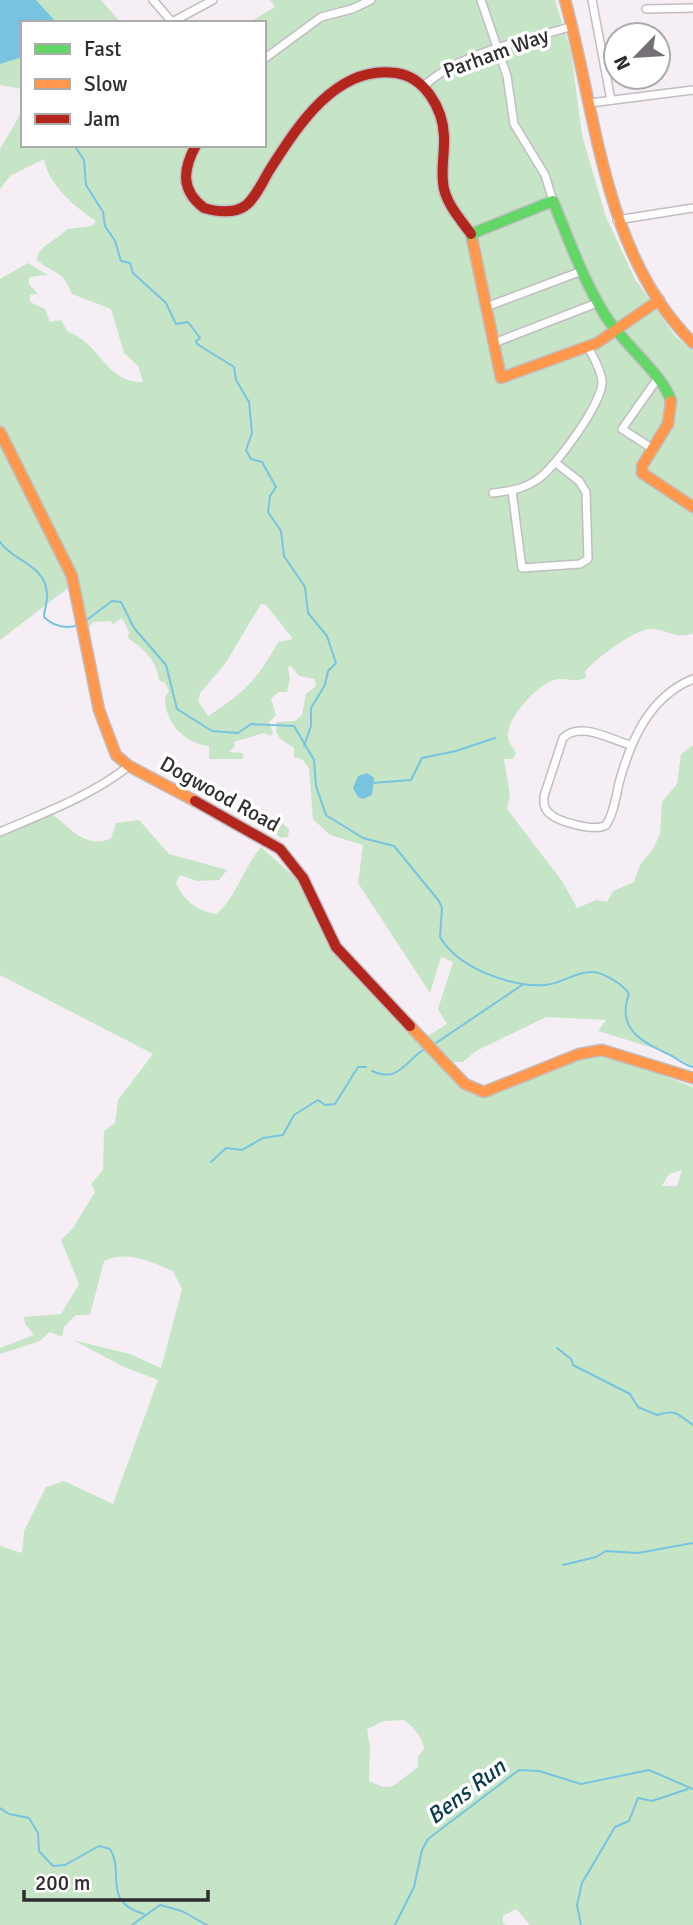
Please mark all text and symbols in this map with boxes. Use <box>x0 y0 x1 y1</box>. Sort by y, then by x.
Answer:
legend <box>21 21 266 147</box>
north arrow <box>602 21 672 91</box>
street label: Parham Way <box>440 22 553 84</box>
text: Fast <box>84 36 121 62</box>
text: N <box>609 52 636 74</box>
text: Slow <box>84 71 128 97</box>
text: Jam <box>84 106 120 132</box>
street label: Dogwood Road <box>156 750 284 838</box>
water label: Bens Run <box>421 1751 513 1831</box>
scale bar <box>24 1858 208 1902</box>
text: 200 m <box>35 1870 90 1896</box>

